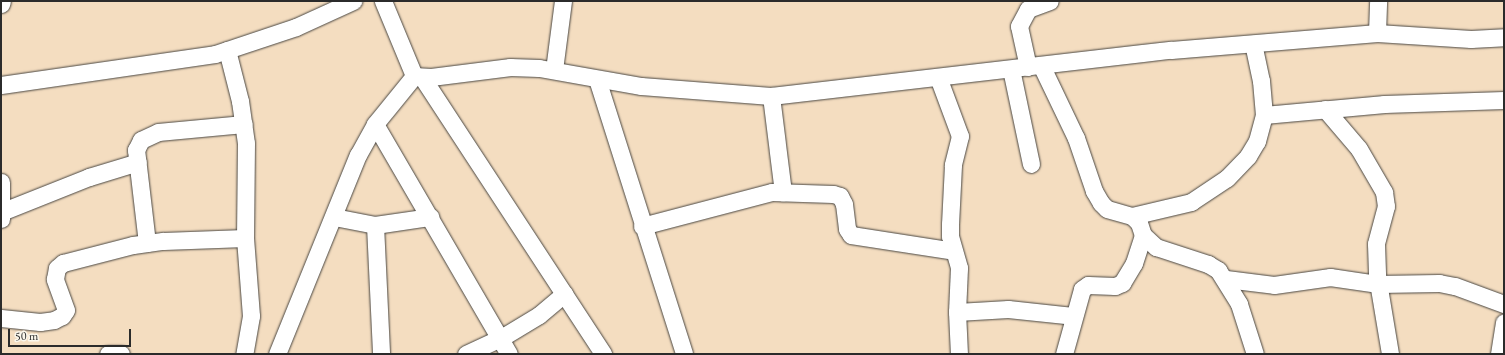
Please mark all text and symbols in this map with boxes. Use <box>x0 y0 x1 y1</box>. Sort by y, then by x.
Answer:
scale bar <box>10 321 133 347</box>
text: 50 m <box>15 328 38 344</box>

